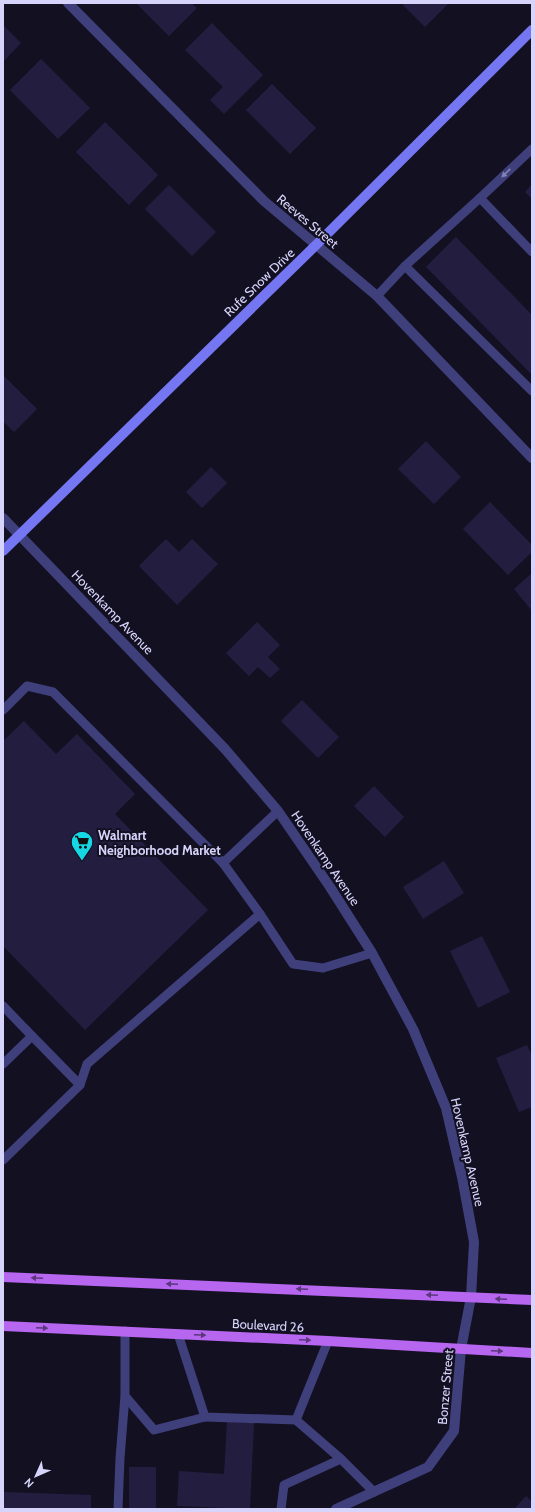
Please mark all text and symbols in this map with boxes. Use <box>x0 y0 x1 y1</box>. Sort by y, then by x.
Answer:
one-way arrow <box>501 169 511 178</box>
street label: Reeves Street <box>274 191 343 252</box>
street label: Rufe Snow Drive <box>220 244 298 320</box>
street label: Hovenkamp Avenue <box>69 567 158 658</box>
street label: Hovenkamp Avenue <box>288 808 364 909</box>
place label: Walmart Neighborhood Market <box>98 827 221 858</box>
supermarket icon: Walmart Neighborhood Market <box>69 829 95 862</box>
street label: Hovenkamp Avenue <box>448 1096 488 1208</box>
one-way arrow <box>30 1275 43 1281</box>
one-way arrow <box>166 1280 178 1287</box>
one-way arrow <box>296 1286 308 1293</box>
one-way arrow <box>425 1292 438 1298</box>
one-way arrow <box>495 1295 507 1302</box>
street label: Boulevard 26 <box>232 1315 304 1335</box>
one-way arrow <box>36 1324 48 1331</box>
one-way arrow <box>194 1332 207 1338</box>
one-way arrow <box>299 1336 311 1343</box>
one-way arrow <box>491 1347 503 1354</box>
street label: Bonzer Street <box>434 1348 456 1425</box>
north arrow <box>16 1456 56 1496</box>
text: N <box>21 1475 37 1491</box>

